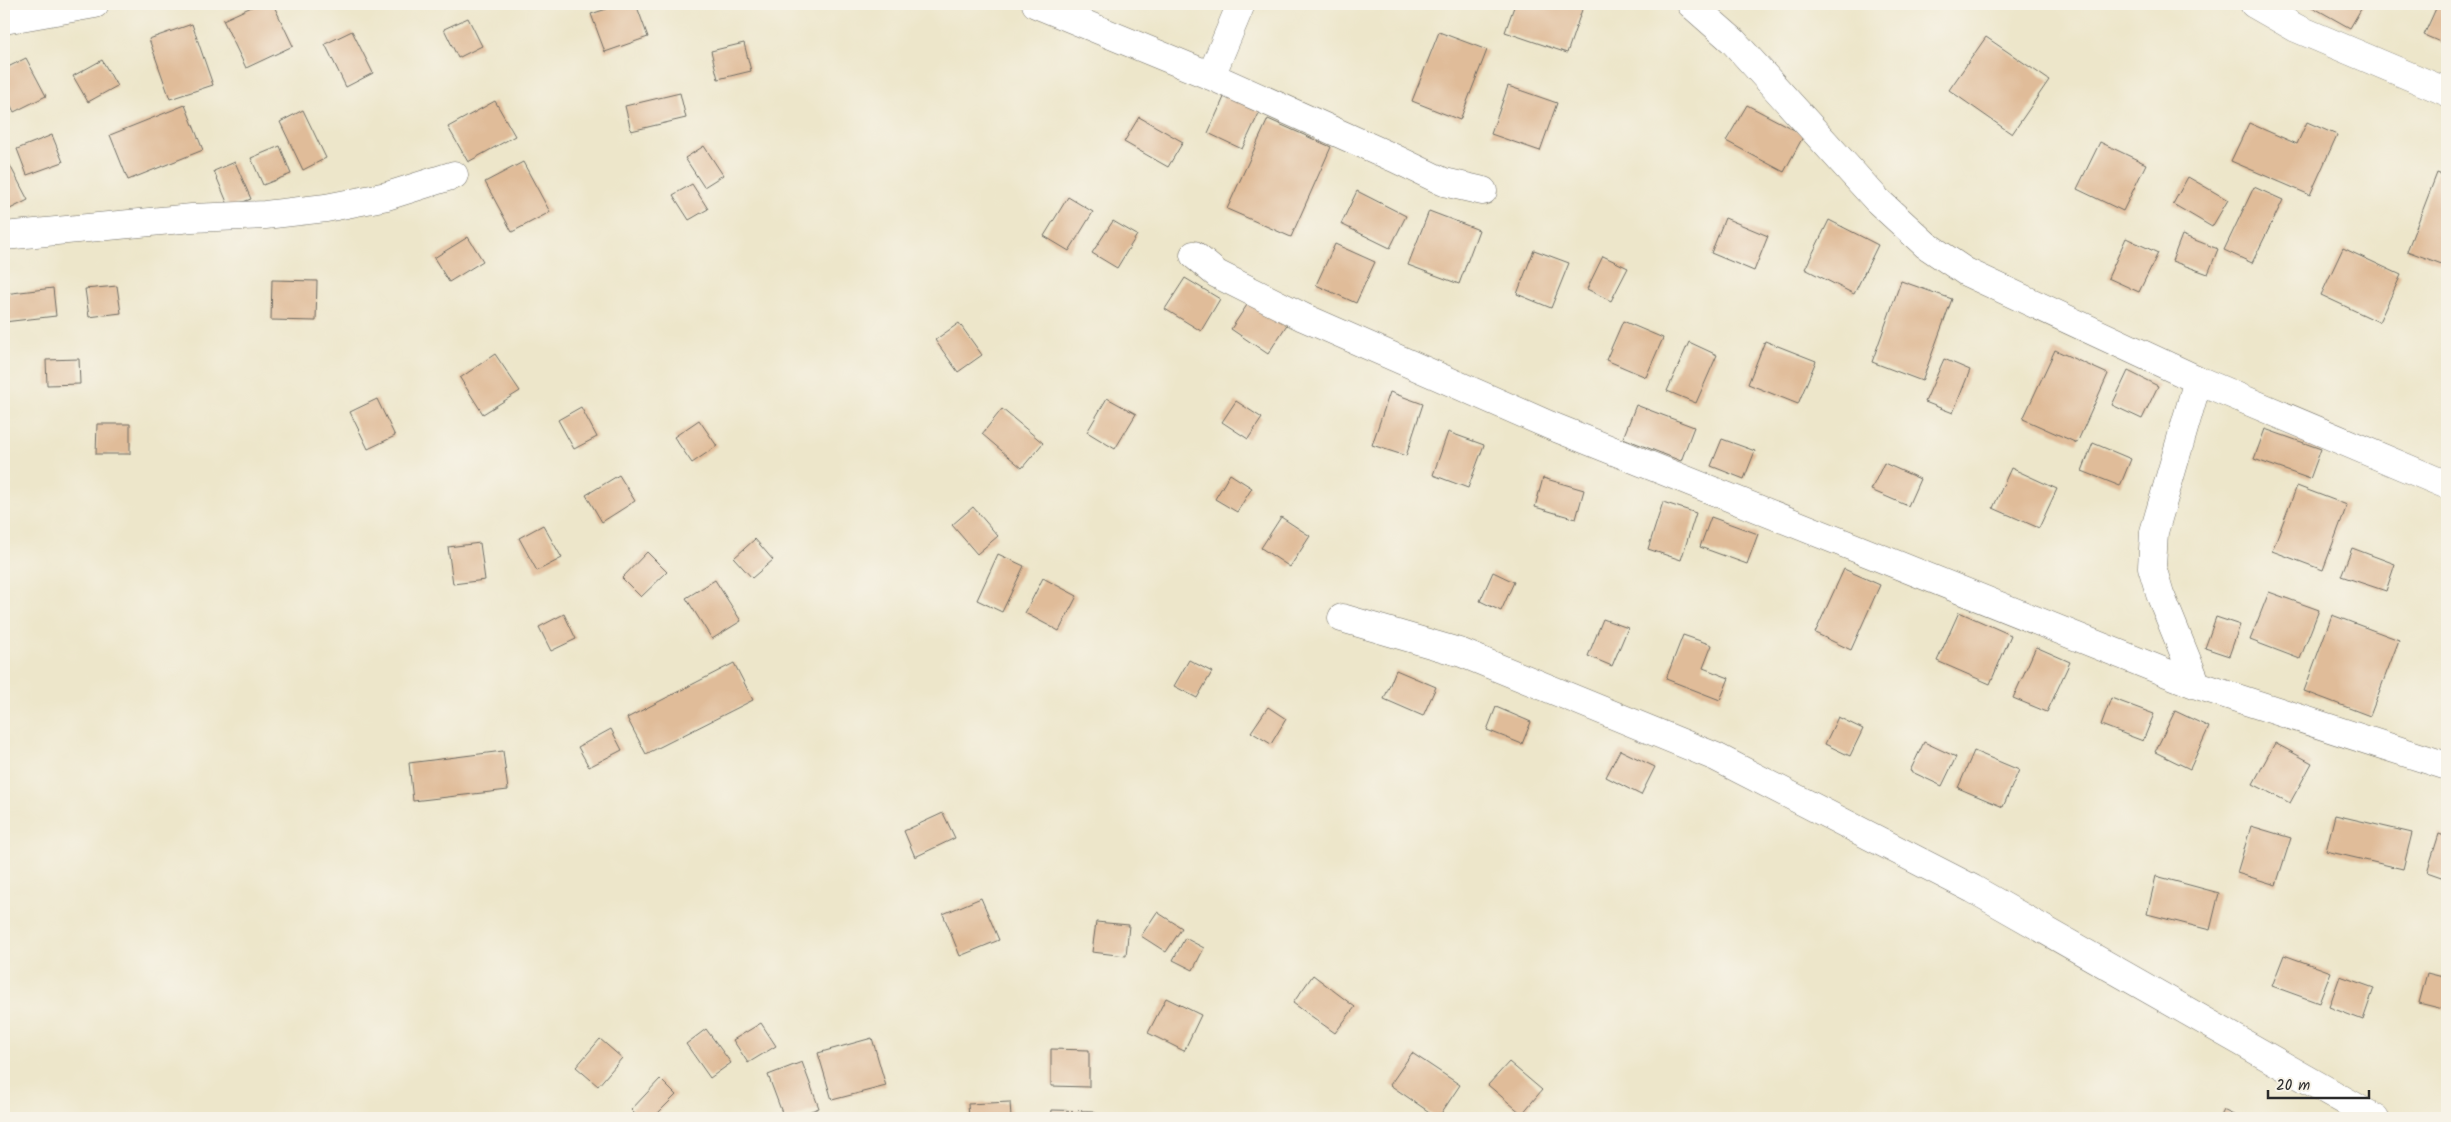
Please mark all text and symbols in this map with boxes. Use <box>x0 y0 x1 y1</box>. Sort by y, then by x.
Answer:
scale bar <box>2268 1067 2370 1099</box>
text: 20 m <box>2276 1074 2310 1098</box>

